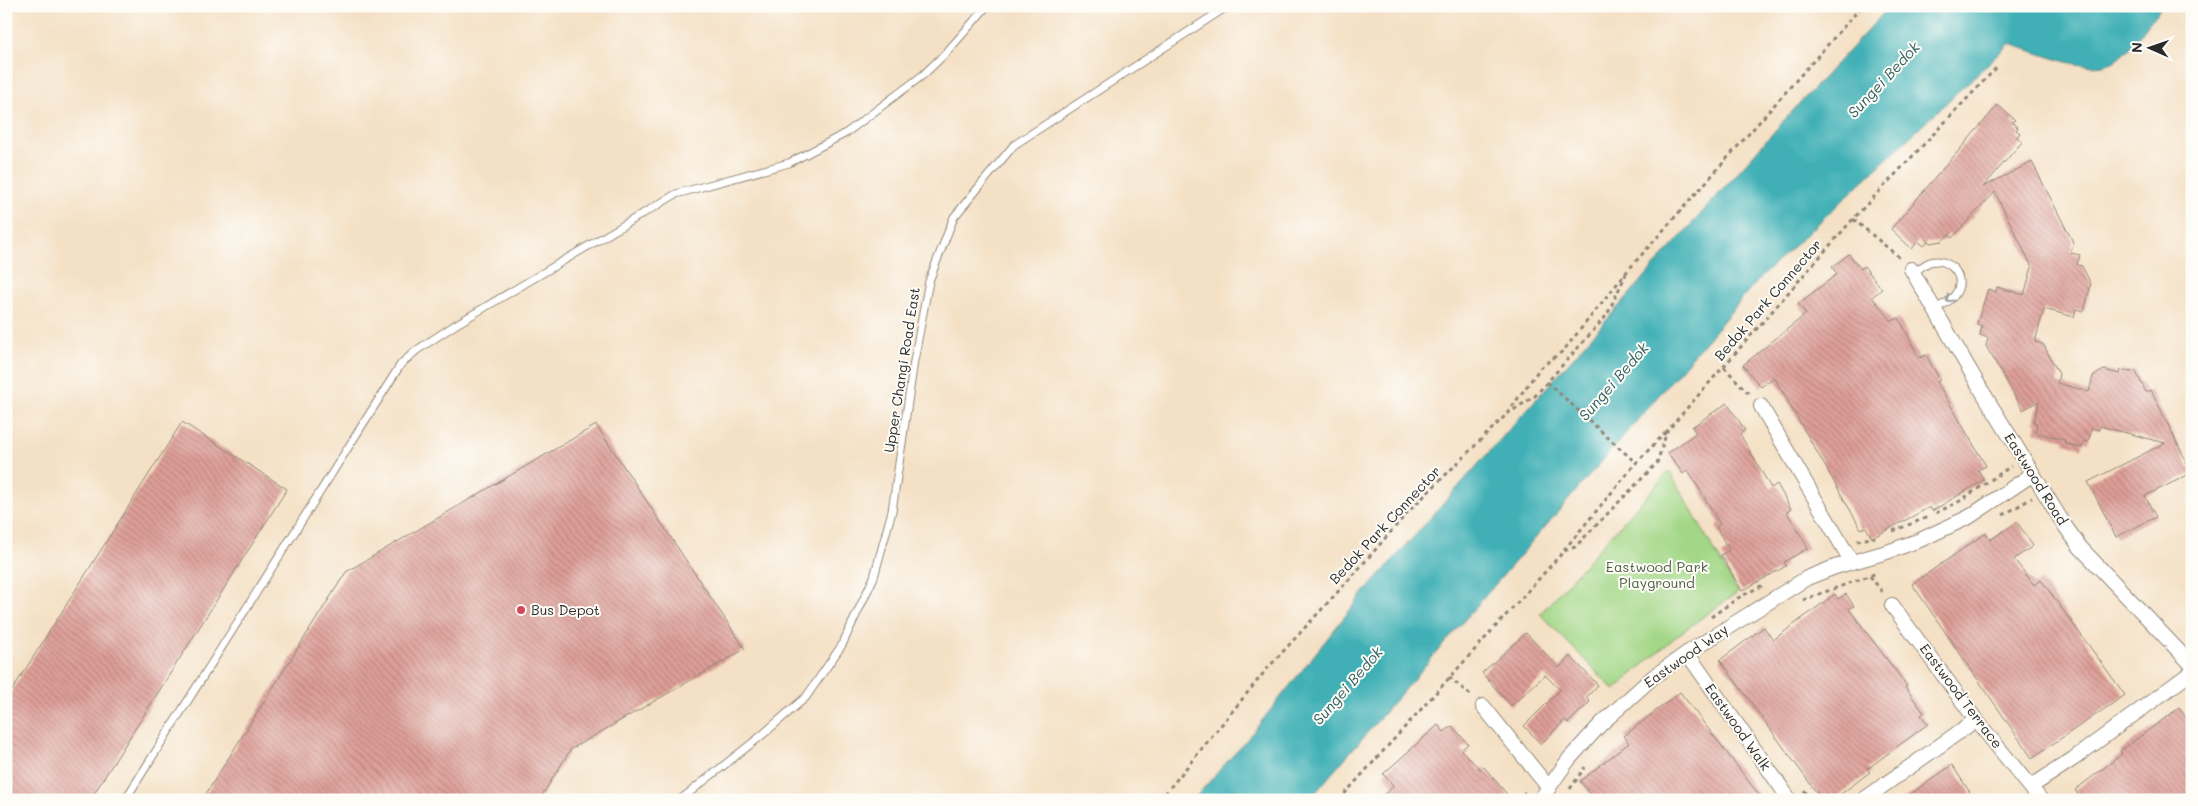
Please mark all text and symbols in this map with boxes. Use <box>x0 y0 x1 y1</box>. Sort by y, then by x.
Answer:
north arrow <box>2126 22 2176 72</box>
water label: Sungei Bedok <box>1843 36 1924 122</box>
text: N <box>2127 42 2146 53</box>
street label: Bedok Park Connector <box>1710 235 1826 364</box>
street label: Upper Changi Road East <box>879 286 924 454</box>
one-way arrow <box>1946 293 1955 302</box>
water label: Sungei Bedok <box>1574 337 1653 425</box>
street label: Eastwood Road <box>2000 429 2072 529</box>
street label: Bedok Park Connector <box>1325 462 1444 588</box>
park label: Eastwood Park Playground <box>1606 557 1708 592</box>
place label: Bus Depot <box>531 600 600 619</box>
marker: Bus Depot <box>515 604 527 616</box>
street label: Eastwood Way <box>1640 619 1732 692</box>
street label: Eastwood Terrace <box>1916 639 2007 752</box>
water label: Sungei Bedok <box>1308 641 1387 729</box>
street label: Eastwood Walk <box>1701 679 1776 774</box>

